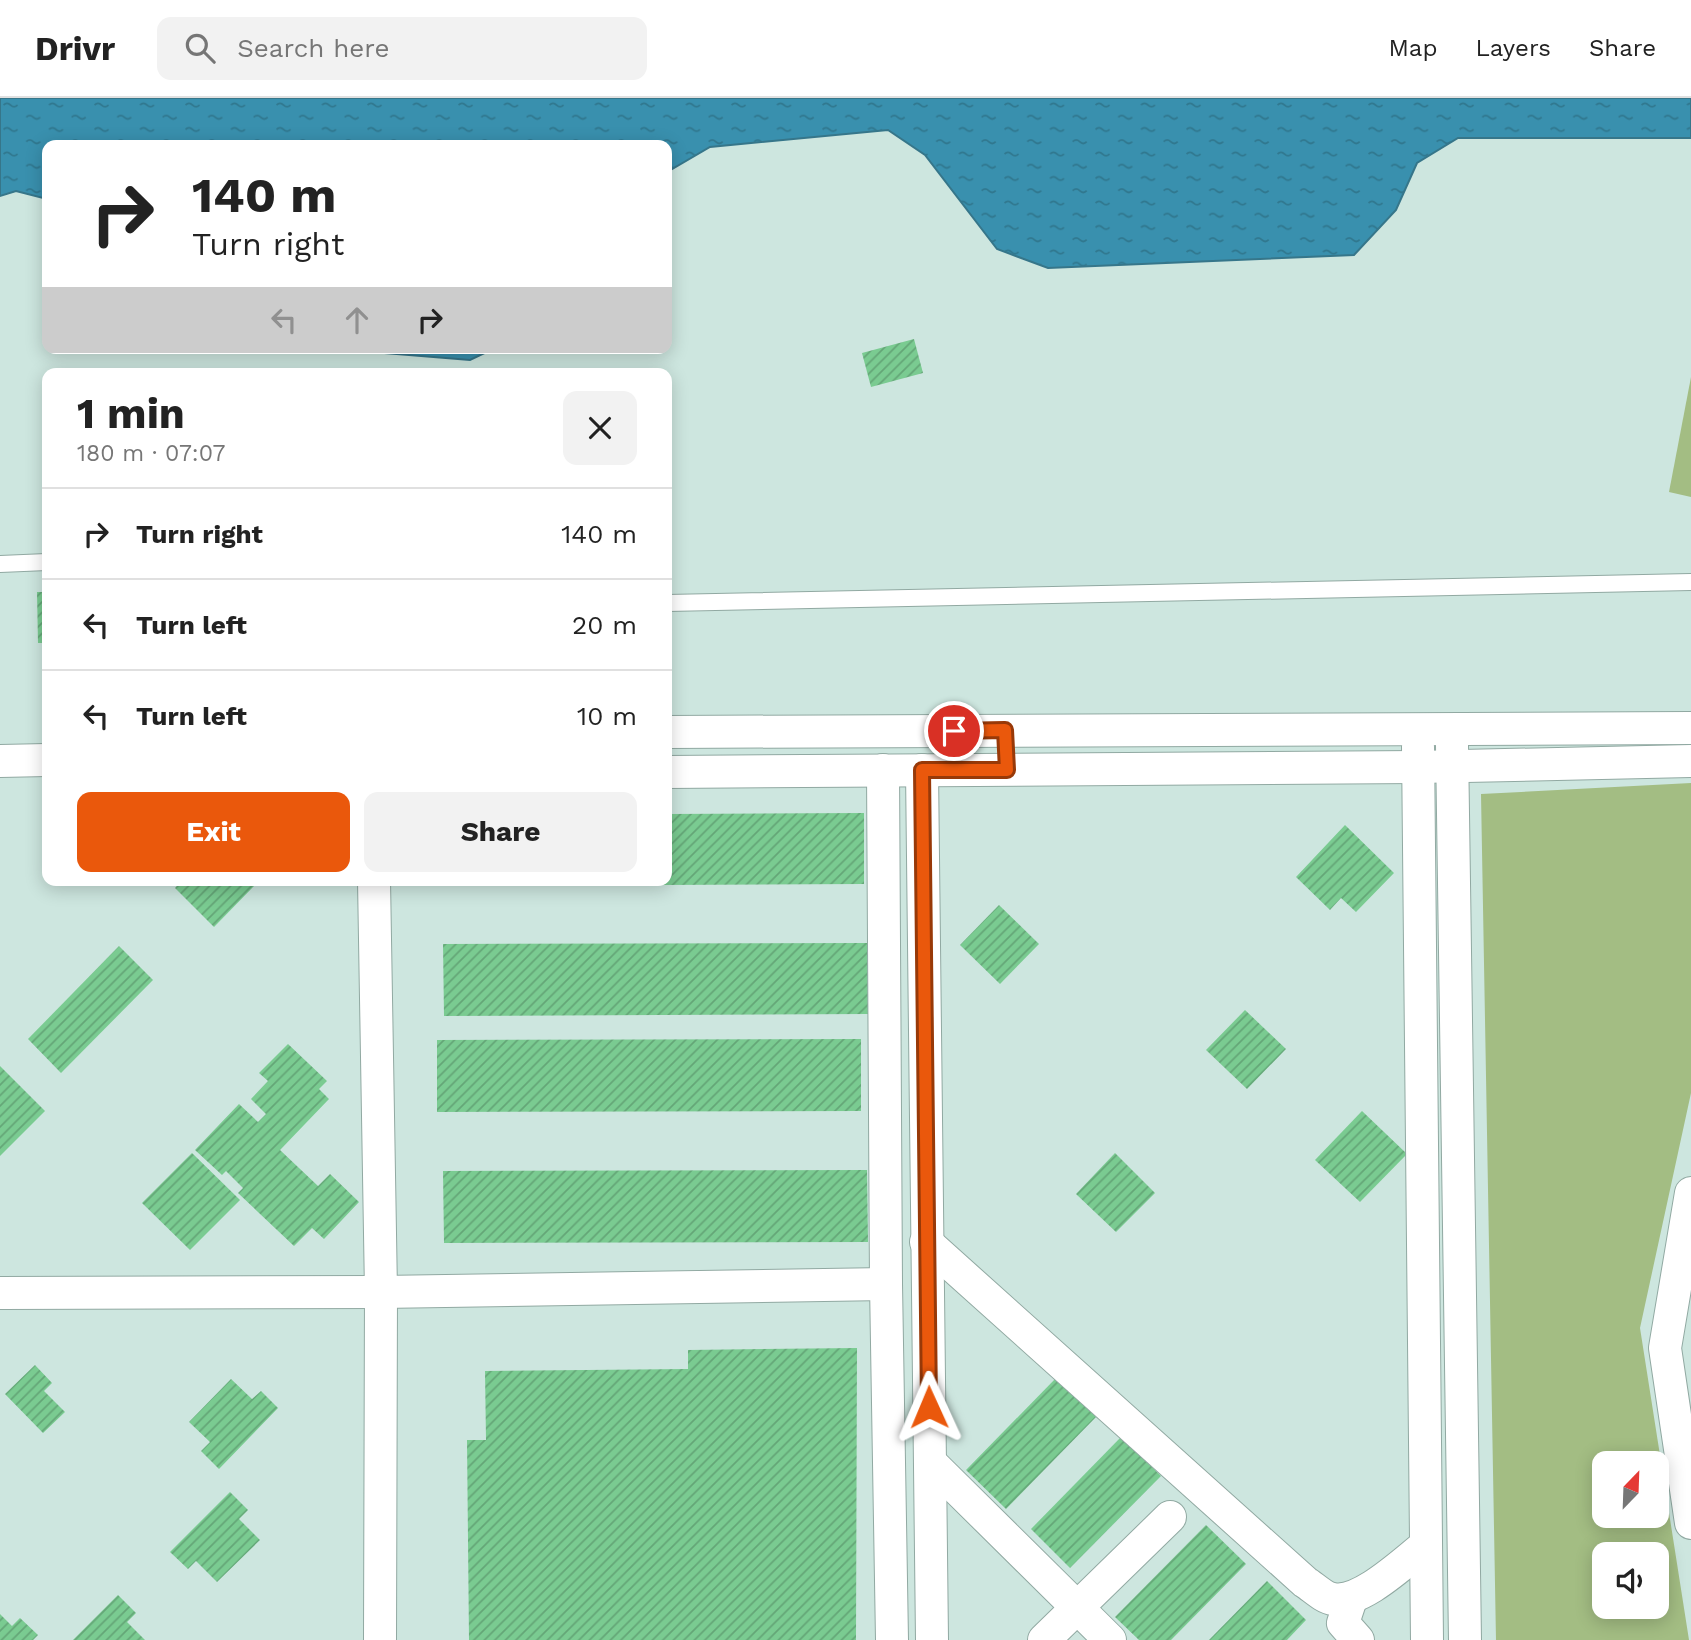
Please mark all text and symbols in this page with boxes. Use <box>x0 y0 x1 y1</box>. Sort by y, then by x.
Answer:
search box <box>157 17 647 80</box>
text: Drivr <box>35 29 115 68</box>
icon: search <box>181 29 219 67</box>
text: Search here <box>237 33 390 63</box>
text: Map <box>1389 34 1437 62</box>
text: Layers <box>1475 34 1551 62</box>
text: Share <box>1589 34 1656 62</box>
text: 140 m <box>192 166 336 224</box>
icon: right <box>77 168 168 259</box>
text: Turn right <box>192 225 344 263</box>
icon: left <box>265 301 303 339</box>
icon: ahead <box>338 301 376 339</box>
icon: right <box>411 301 449 339</box>
text: 1 min <box>77 389 185 438</box>
button: close <box>563 391 637 465</box>
text: 180 m · 07:07 <box>77 440 225 467</box>
icon: right <box>77 515 115 553</box>
text: Turn right <box>136 519 263 549</box>
text: 140 m <box>561 519 637 549</box>
icon: left <box>77 606 115 644</box>
text: Turn left <box>136 610 247 640</box>
text: 20 m <box>572 610 637 640</box>
icon: left <box>77 697 115 735</box>
text: Turn left <box>136 701 247 731</box>
text: 10 m <box>577 701 637 731</box>
pin <box>924 701 984 761</box>
icon: arrive <box>935 712 973 750</box>
button: Exit <box>77 792 350 872</box>
button: Share <box>364 792 637 872</box>
position arrow <box>892 1370 966 1444</box>
north arrow <box>1592 1451 1670 1528</box>
map controls <box>1592 1451 1669 1619</box>
button: sound <box>1592 1542 1669 1619</box>

